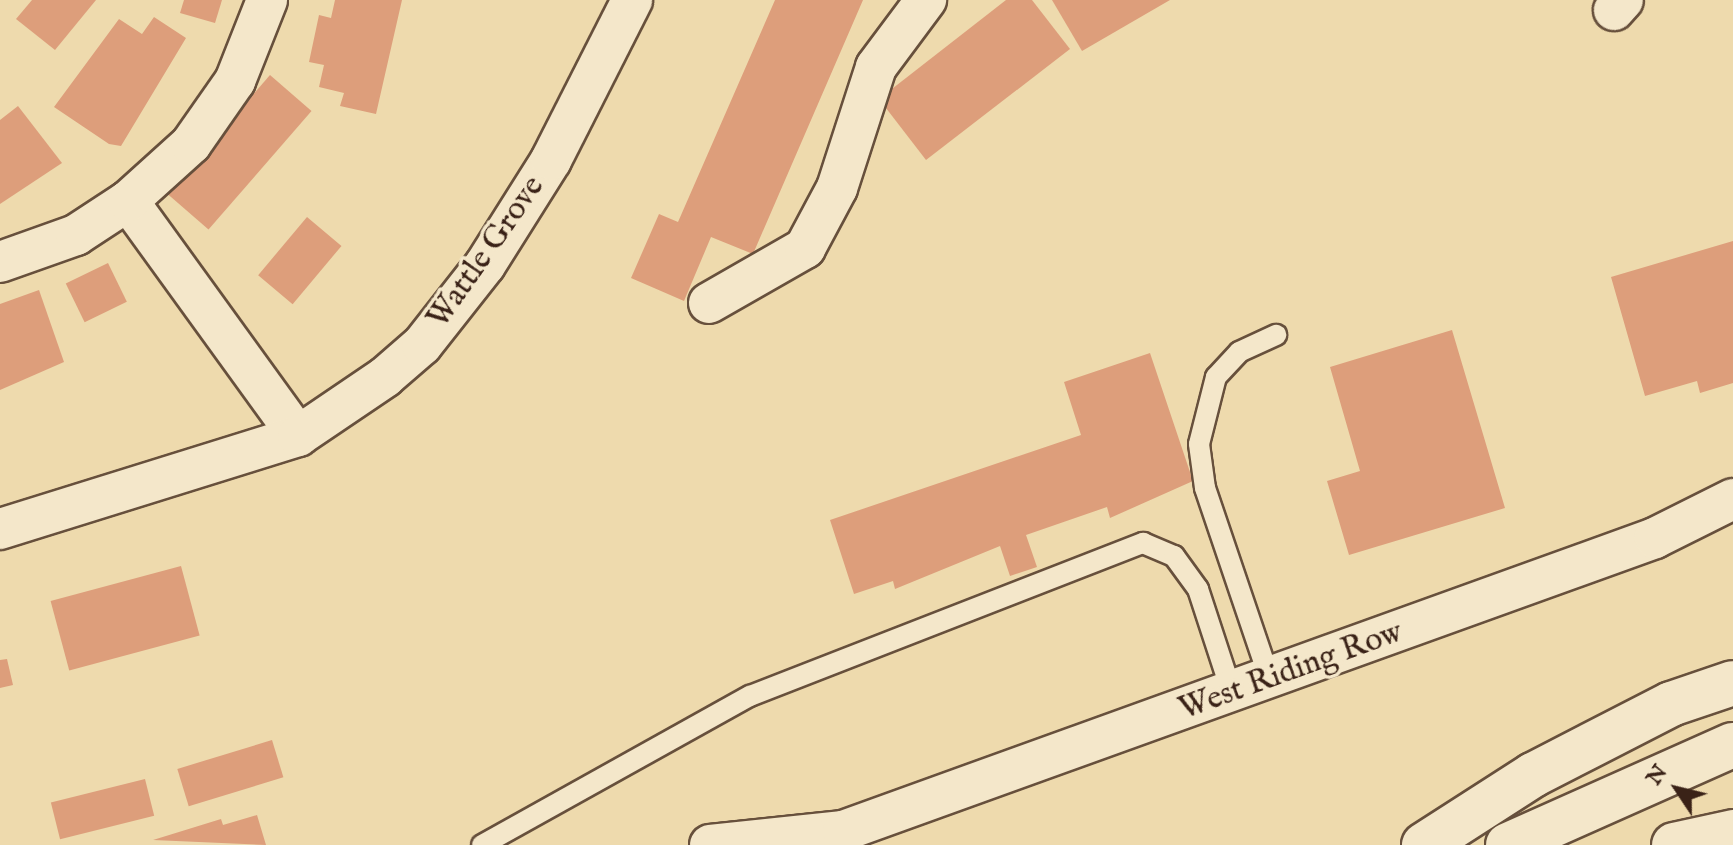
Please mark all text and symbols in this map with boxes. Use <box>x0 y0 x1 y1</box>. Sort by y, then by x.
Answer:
street label: Wattle Grove <box>420 169 554 337</box>
street label: West Riding Row <box>1174 614 1408 730</box>
north arrow <box>1637 749 1717 829</box>
text: N <box>1640 759 1674 791</box>

